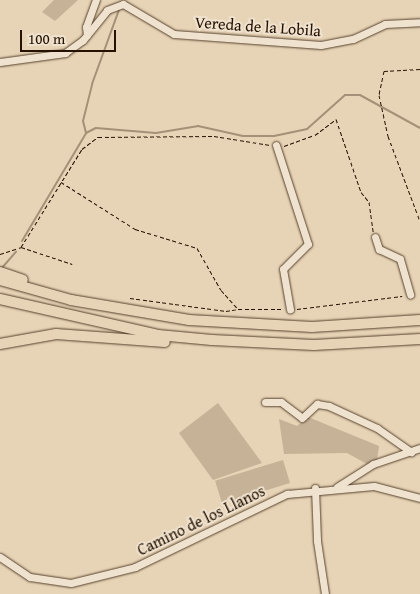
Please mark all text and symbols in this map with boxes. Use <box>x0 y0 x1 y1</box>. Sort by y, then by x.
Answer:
street label: Vereda de la Lobila <box>194 12 322 40</box>
scale bar <box>22 20 119 52</box>
text: 100 m <box>28 28 65 49</box>
street label: Camino de los Llanos <box>134 481 268 559</box>

